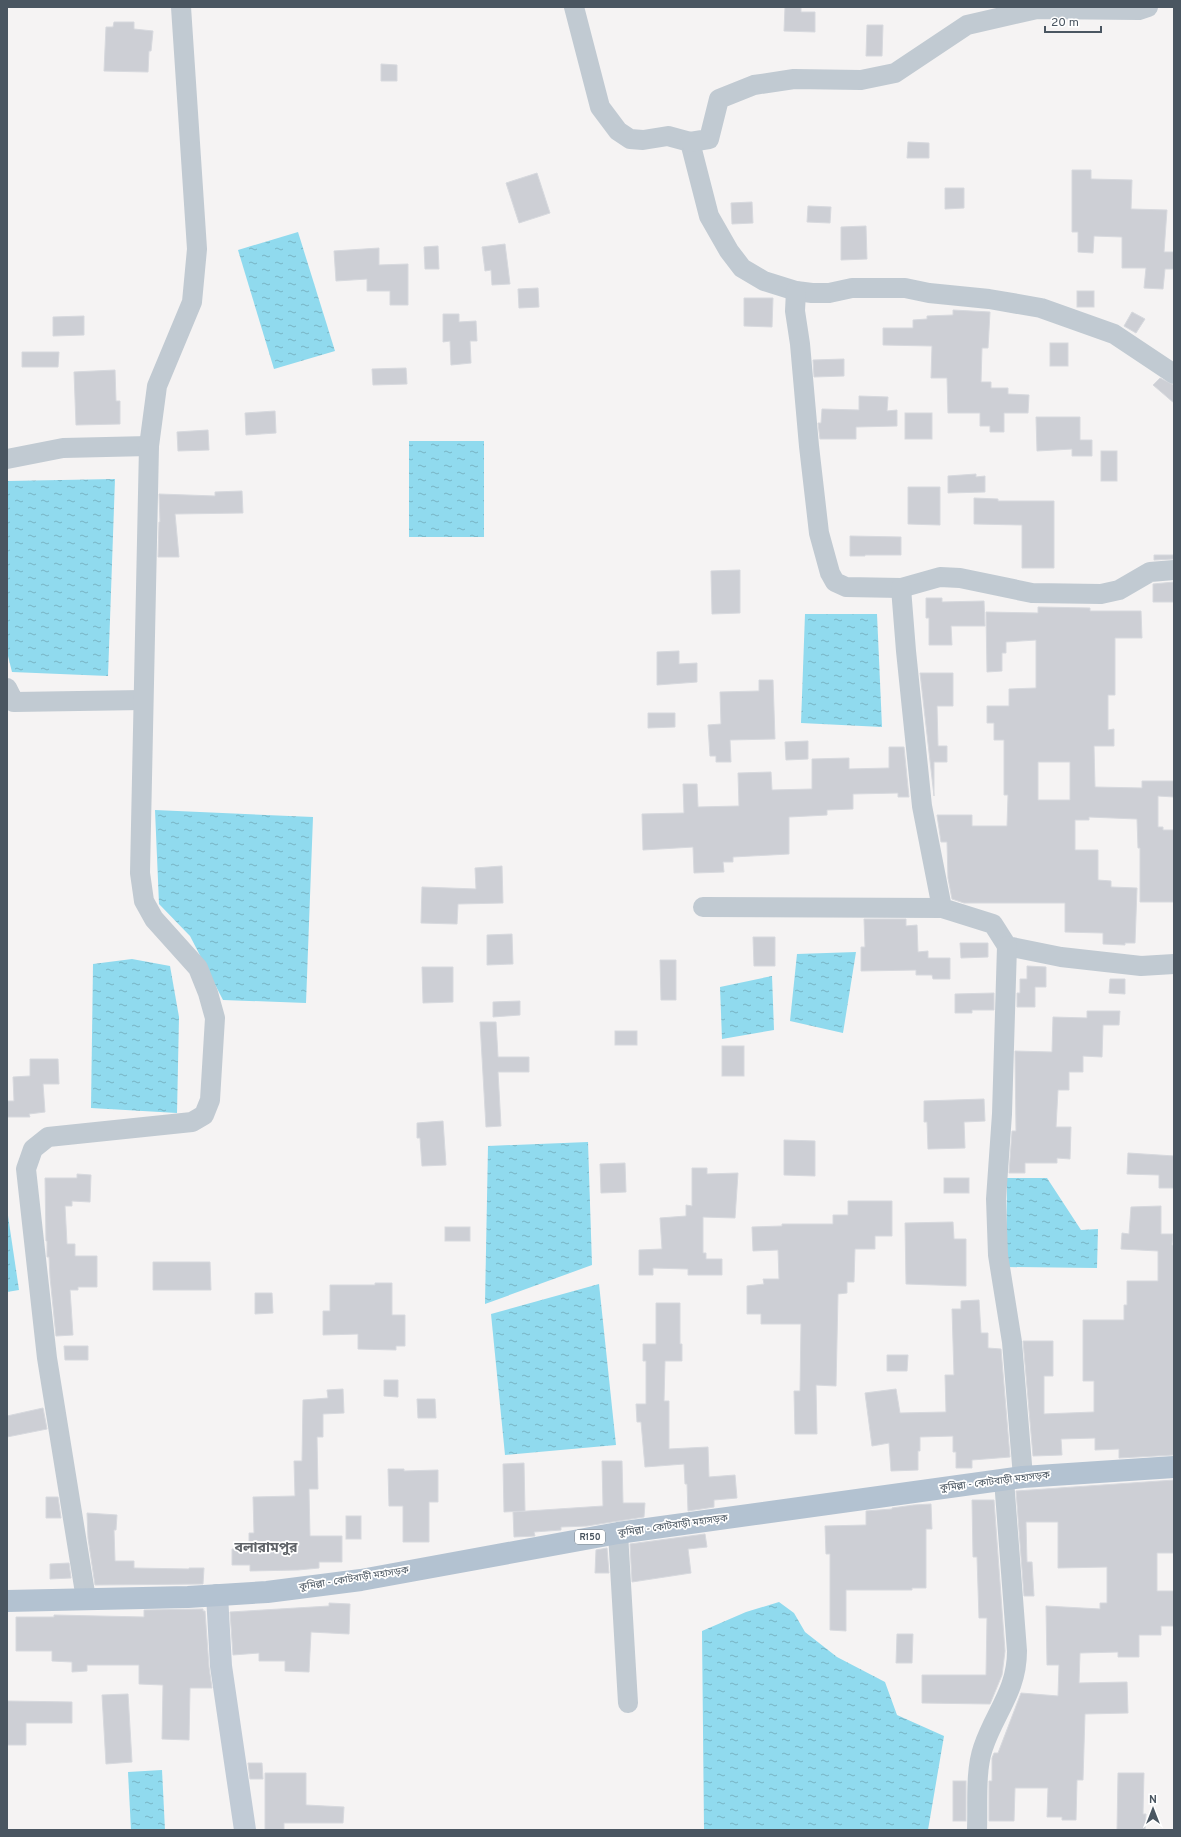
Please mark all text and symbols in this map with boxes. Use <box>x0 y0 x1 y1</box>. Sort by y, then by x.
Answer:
scale bar <box>1045 8 1101 34</box>
text: 20 m <box>1051 15 1079 31</box>
street label: কুমিল্লা - কোটবাড়ী মহাসড়ক <box>938 1469 1052 1495</box>
street label: কুমিল্লা - কোটবাড়ী মহাসড়ক <box>616 1512 730 1540</box>
road number: R150 <box>575 1530 605 1544</box>
district label: বলারামপুর <box>234 1540 298 1557</box>
street label: কুমিল্লা - কোটবাড়ী মহাসড়ক <box>297 1564 411 1594</box>
north arrow <box>1133 1789 1173 1829</box>
text: N <box>1149 1793 1157 1807</box>

